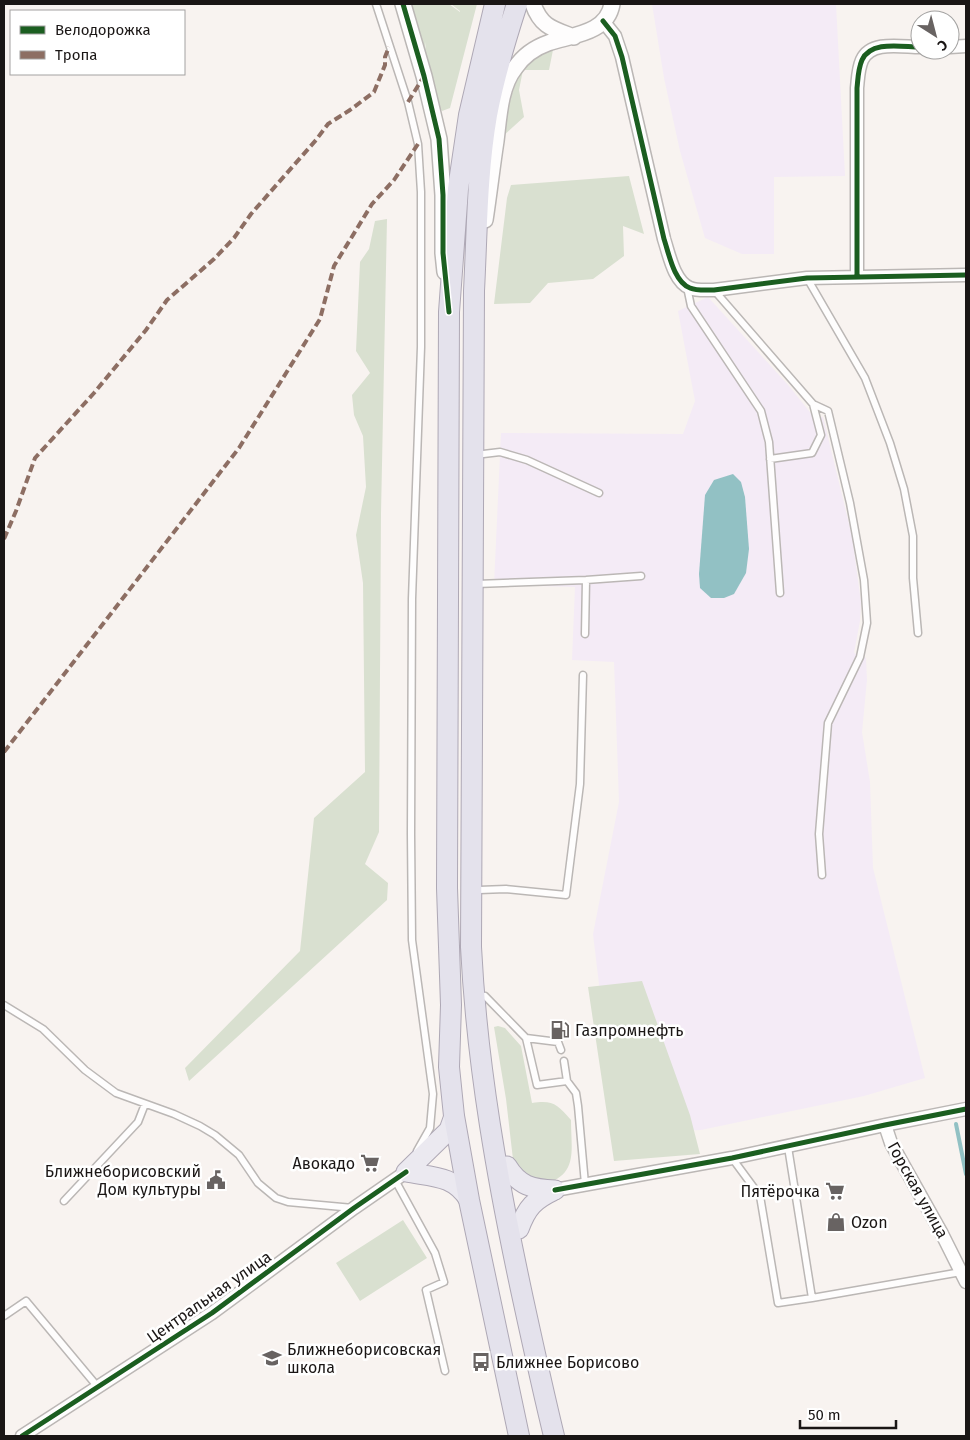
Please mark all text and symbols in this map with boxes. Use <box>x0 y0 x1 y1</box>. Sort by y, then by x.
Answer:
legend <box>10 10 185 75</box>
north arrow <box>910 10 960 60</box>
text: Велодорожка <box>55 21 151 39</box>
text: С <box>934 36 951 54</box>
text: Тропа <box>55 46 97 64</box>
fuel station icon: Газпромнефть <box>549 1019 571 1041</box>
place label: Газпромнефть <box>575 1021 684 1040</box>
street label: Горская улица <box>884 1138 952 1242</box>
supermarket icon: Авокадо <box>359 1152 381 1174</box>
place label: Авокадо <box>293 1154 355 1173</box>
place label: Ближнеборисовский Дом культуры <box>45 1162 201 1199</box>
public building icon: Ближнеборисовский Дом культуры <box>205 1169 227 1191</box>
supermarket icon: Пятёрочка <box>824 1180 846 1202</box>
place label: Пятёрочка <box>740 1182 820 1201</box>
shop icon: Ozon <box>825 1211 847 1233</box>
place label: Ozon <box>851 1213 888 1232</box>
street label: Центральная улица <box>143 1247 275 1347</box>
place label: Ближнеборисовская школа <box>287 1340 441 1377</box>
school or university icon: Ближнеборисовская школа <box>261 1347 283 1369</box>
bus stop icon: Ближнее Борисово <box>470 1351 492 1373</box>
place label: Ближнее Борисово <box>496 1353 639 1372</box>
scale bar <box>800 1398 896 1430</box>
text: 50 m <box>808 1406 841 1424</box>

